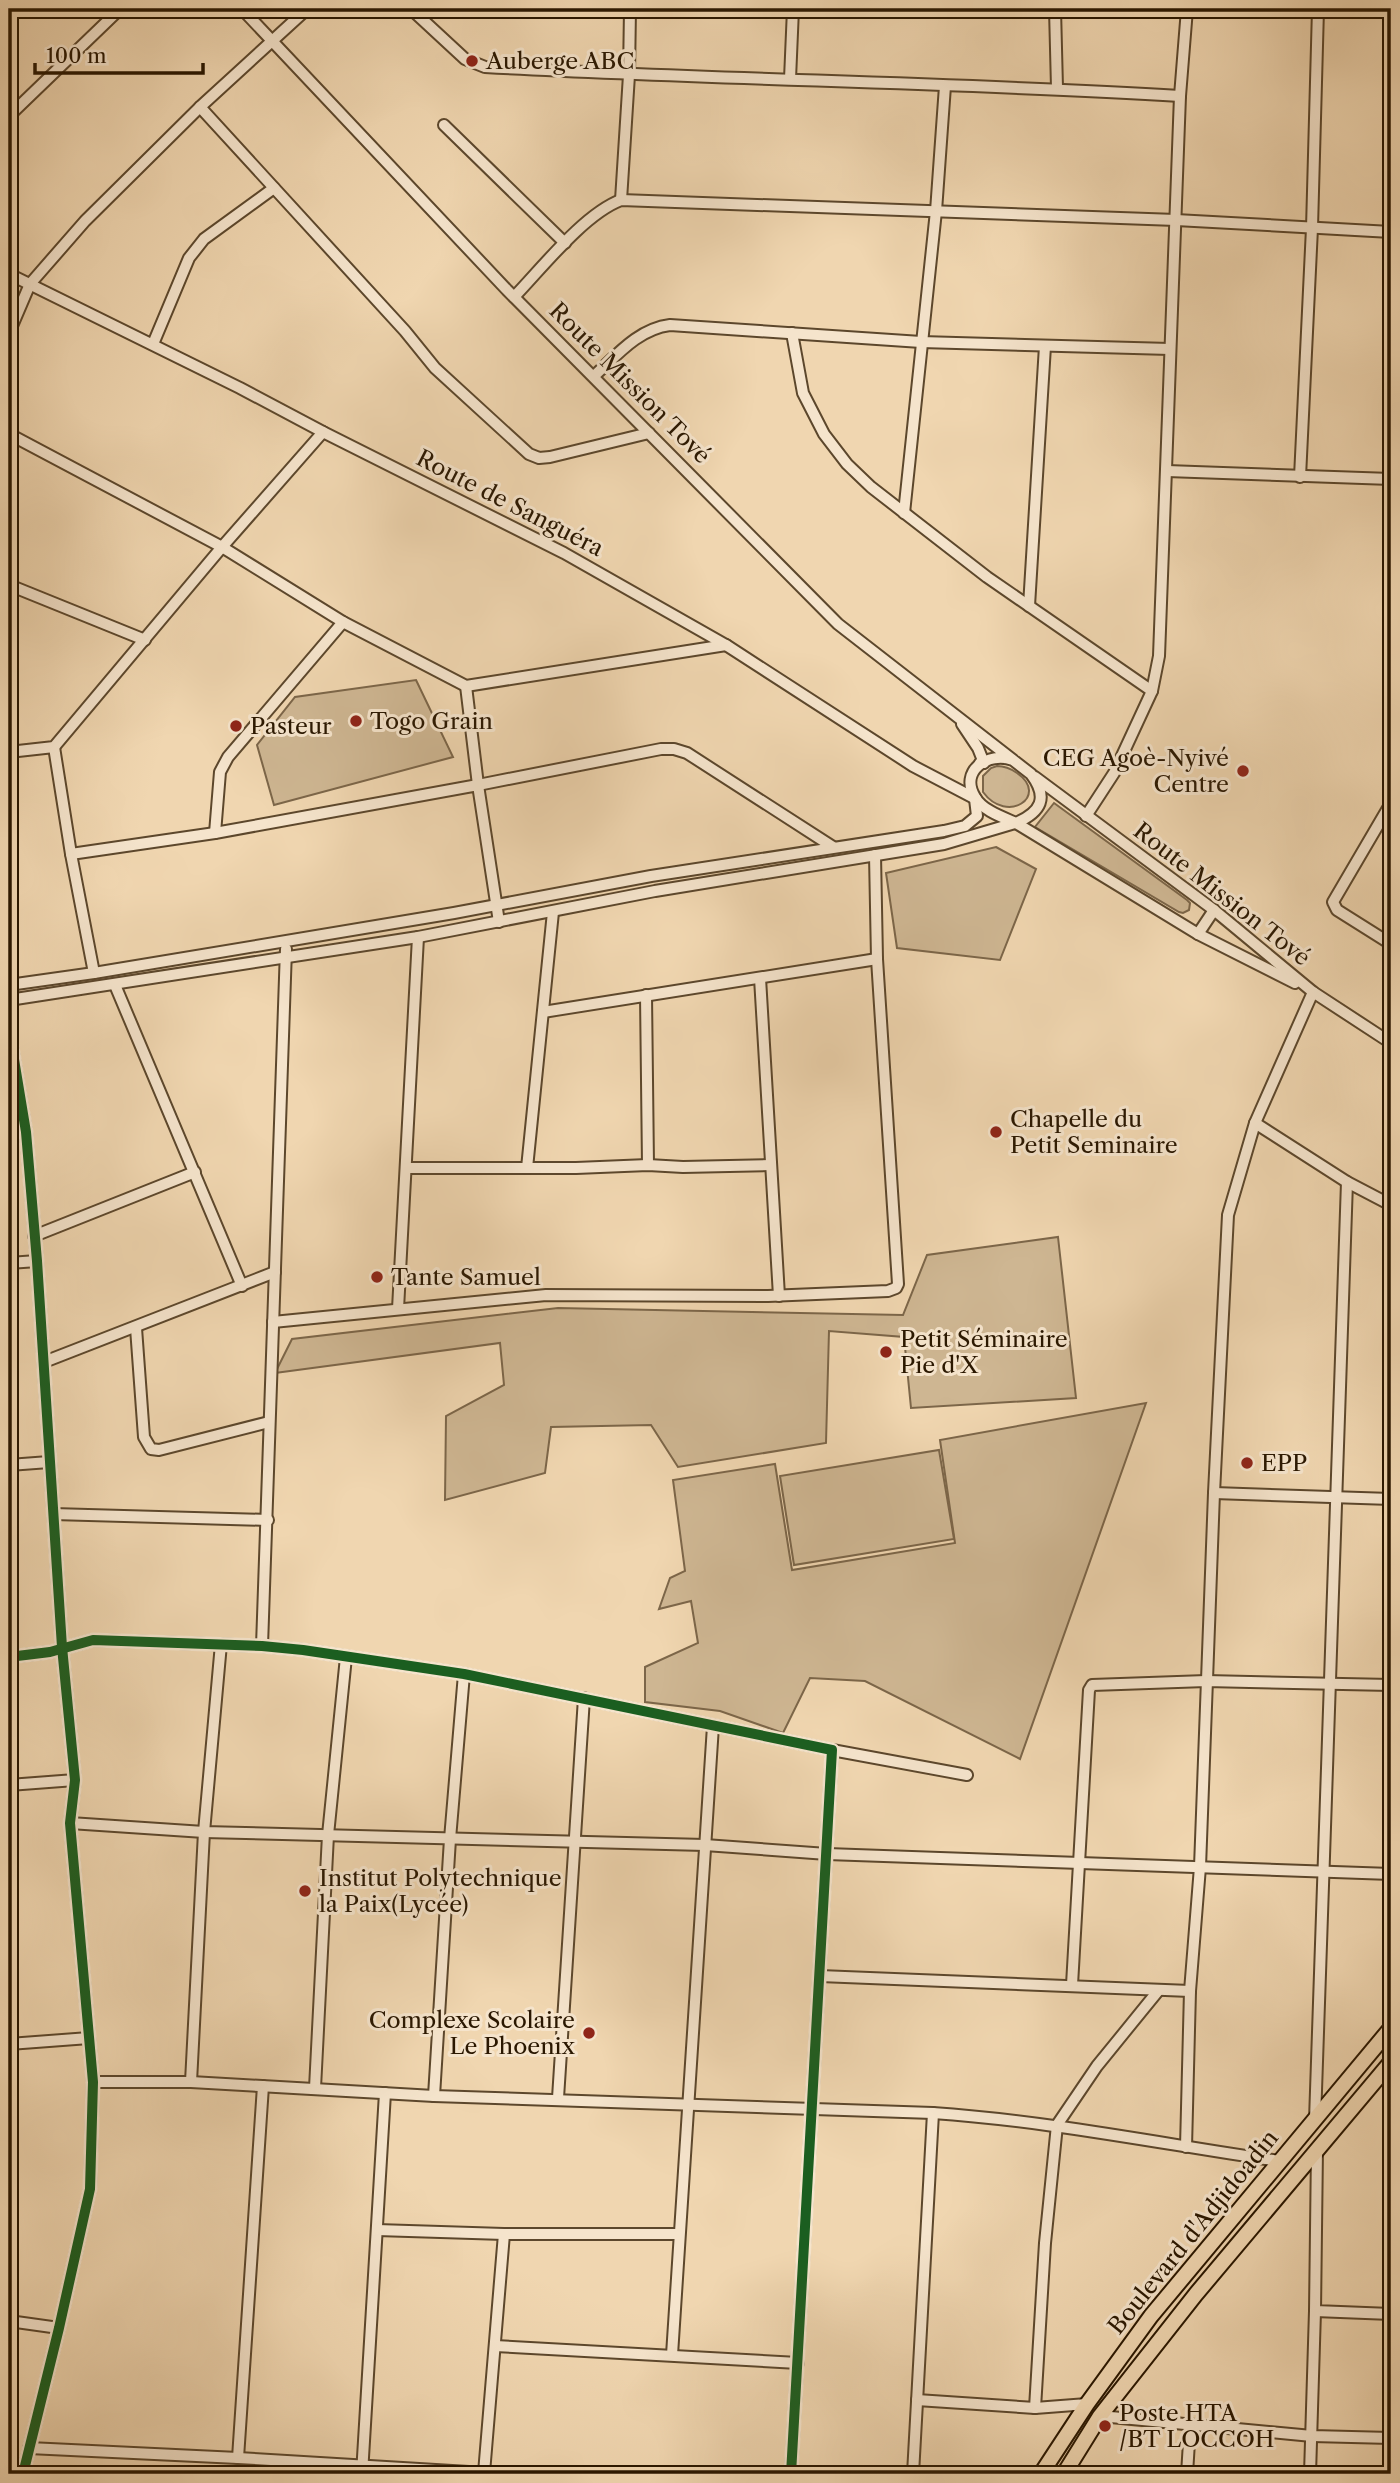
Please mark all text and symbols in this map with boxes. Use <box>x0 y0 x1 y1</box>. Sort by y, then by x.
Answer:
scale bar <box>35 32 203 76</box>
text: 100 m <box>46 43 107 68</box>
place label: Auberge ABC <box>485 47 634 75</box>
marker: Auberge ABC <box>464 53 480 69</box>
street label: Route Mission Tové <box>544 297 716 469</box>
street label: Route de Sanguéra <box>412 444 609 563</box>
place label: Togo Grain <box>370 707 493 735</box>
place label: Pasteur <box>250 712 332 740</box>
marker: Togo Grain <box>348 713 364 729</box>
marker: Pasteur <box>228 718 244 734</box>
place label: CEG Agoè-Nyivé Centre <box>1043 744 1229 798</box>
marker: CEG Agoè-Nyivé Centre <box>1235 763 1251 779</box>
street label: Route Mission Tové <box>1128 816 1316 972</box>
place label: Chapelle du Petit Seminaire <box>1010 1105 1178 1159</box>
marker: Chapelle du Petit Seminaire <box>988 1124 1004 1140</box>
place label: Tante Samuel <box>391 1263 541 1291</box>
marker: Tante Samuel <box>369 1269 385 1285</box>
place label: Petit Séminaire Pie d'X <box>900 1325 1068 1379</box>
marker: Petit Séminaire Pie d'X <box>878 1344 894 1360</box>
place label: EPP <box>1261 1449 1307 1477</box>
marker: EPP <box>1239 1455 1255 1471</box>
place label: Institut Polytechnique la Paix(Lycée) <box>319 1864 562 1918</box>
marker: Institut Polytechnique la Paix(Lycée) <box>297 1883 313 1899</box>
place label: Complexe Scolaire Le Phoenix <box>369 2006 576 2060</box>
marker: Complexe Scolaire Le Phoenix <box>581 2025 597 2041</box>
street label: Boulevard d'Adjidoadin <box>1102 2124 1284 2340</box>
place label: Poste HTA /BT LOCCOH <box>1119 2399 1274 2453</box>
marker: Poste HTA /BT LOCCOH <box>1097 2418 1113 2434</box>

